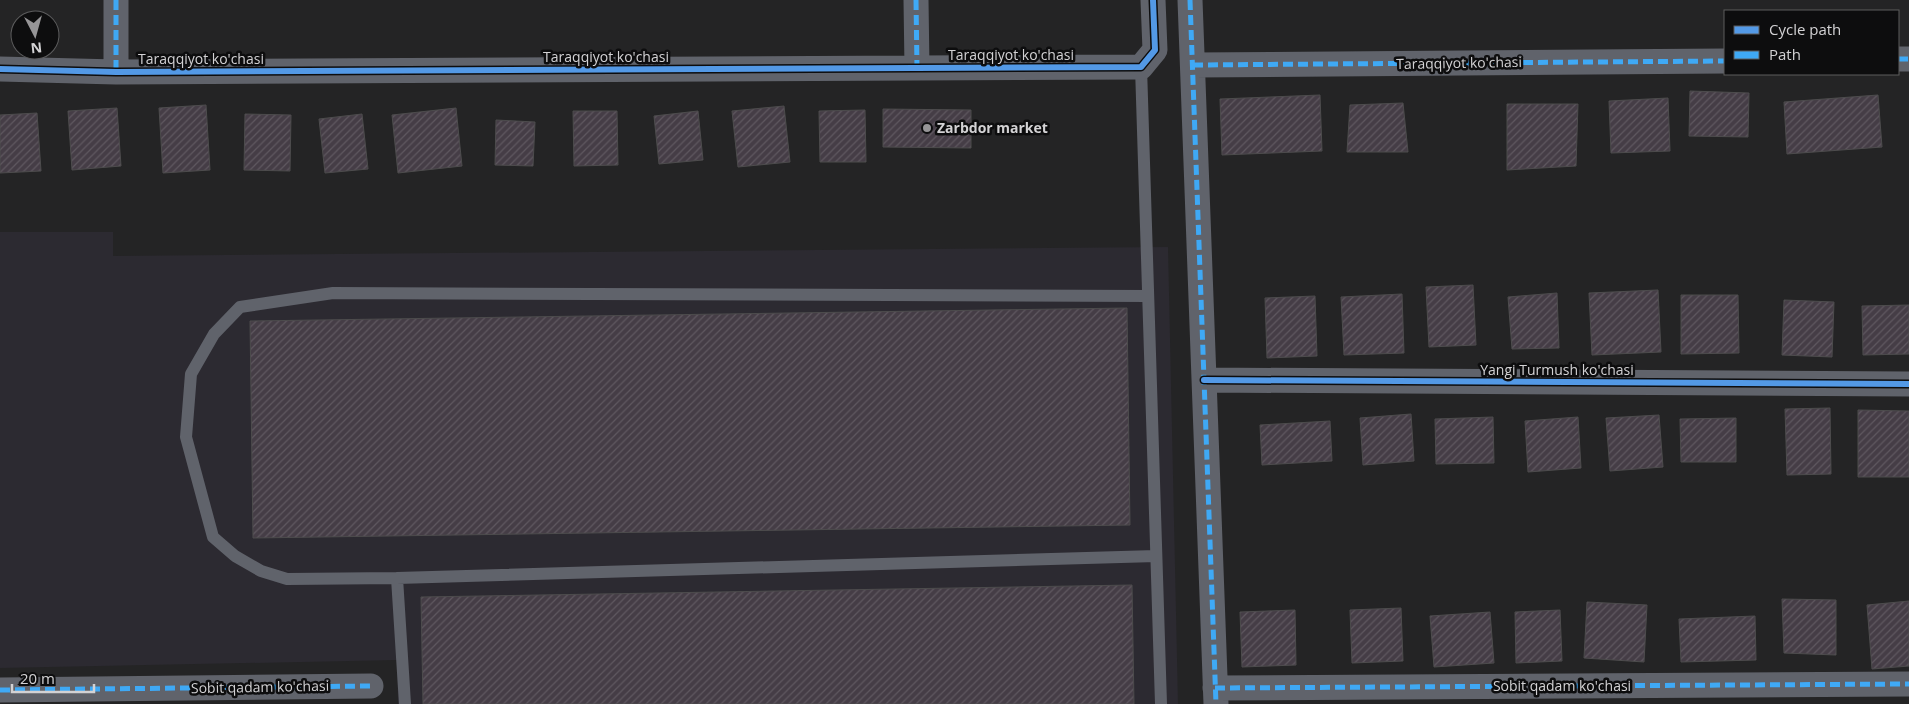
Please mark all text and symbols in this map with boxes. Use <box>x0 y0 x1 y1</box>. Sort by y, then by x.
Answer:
north arrow <box>10 10 60 60</box>
legend <box>1724 10 1899 75</box>
text: Cycle path <box>1769 19 1841 39</box>
text: N <box>30 38 43 58</box>
text: Path <box>1769 44 1801 64</box>
street label: Taraqqiyot ko'chasi <box>948 45 1074 64</box>
street label: Taraqqiyot ko'chasi <box>543 47 669 66</box>
street label: Taraqqiyot ko'chasi <box>138 49 264 68</box>
street label: Taraqqiyot ko'chasi <box>1396 52 1522 73</box>
place label: Zarbdor market <box>937 118 1048 137</box>
marker: Zarbdor market <box>921 122 933 134</box>
street label: Yangi Turmush ko'chasi <box>1480 360 1634 379</box>
scale bar <box>12 662 95 694</box>
text: 20 m <box>20 668 55 688</box>
street label: Sobit qadam ko'chasi <box>191 676 329 697</box>
street label: Sobit qadam ko'chasi <box>1493 676 1631 695</box>

